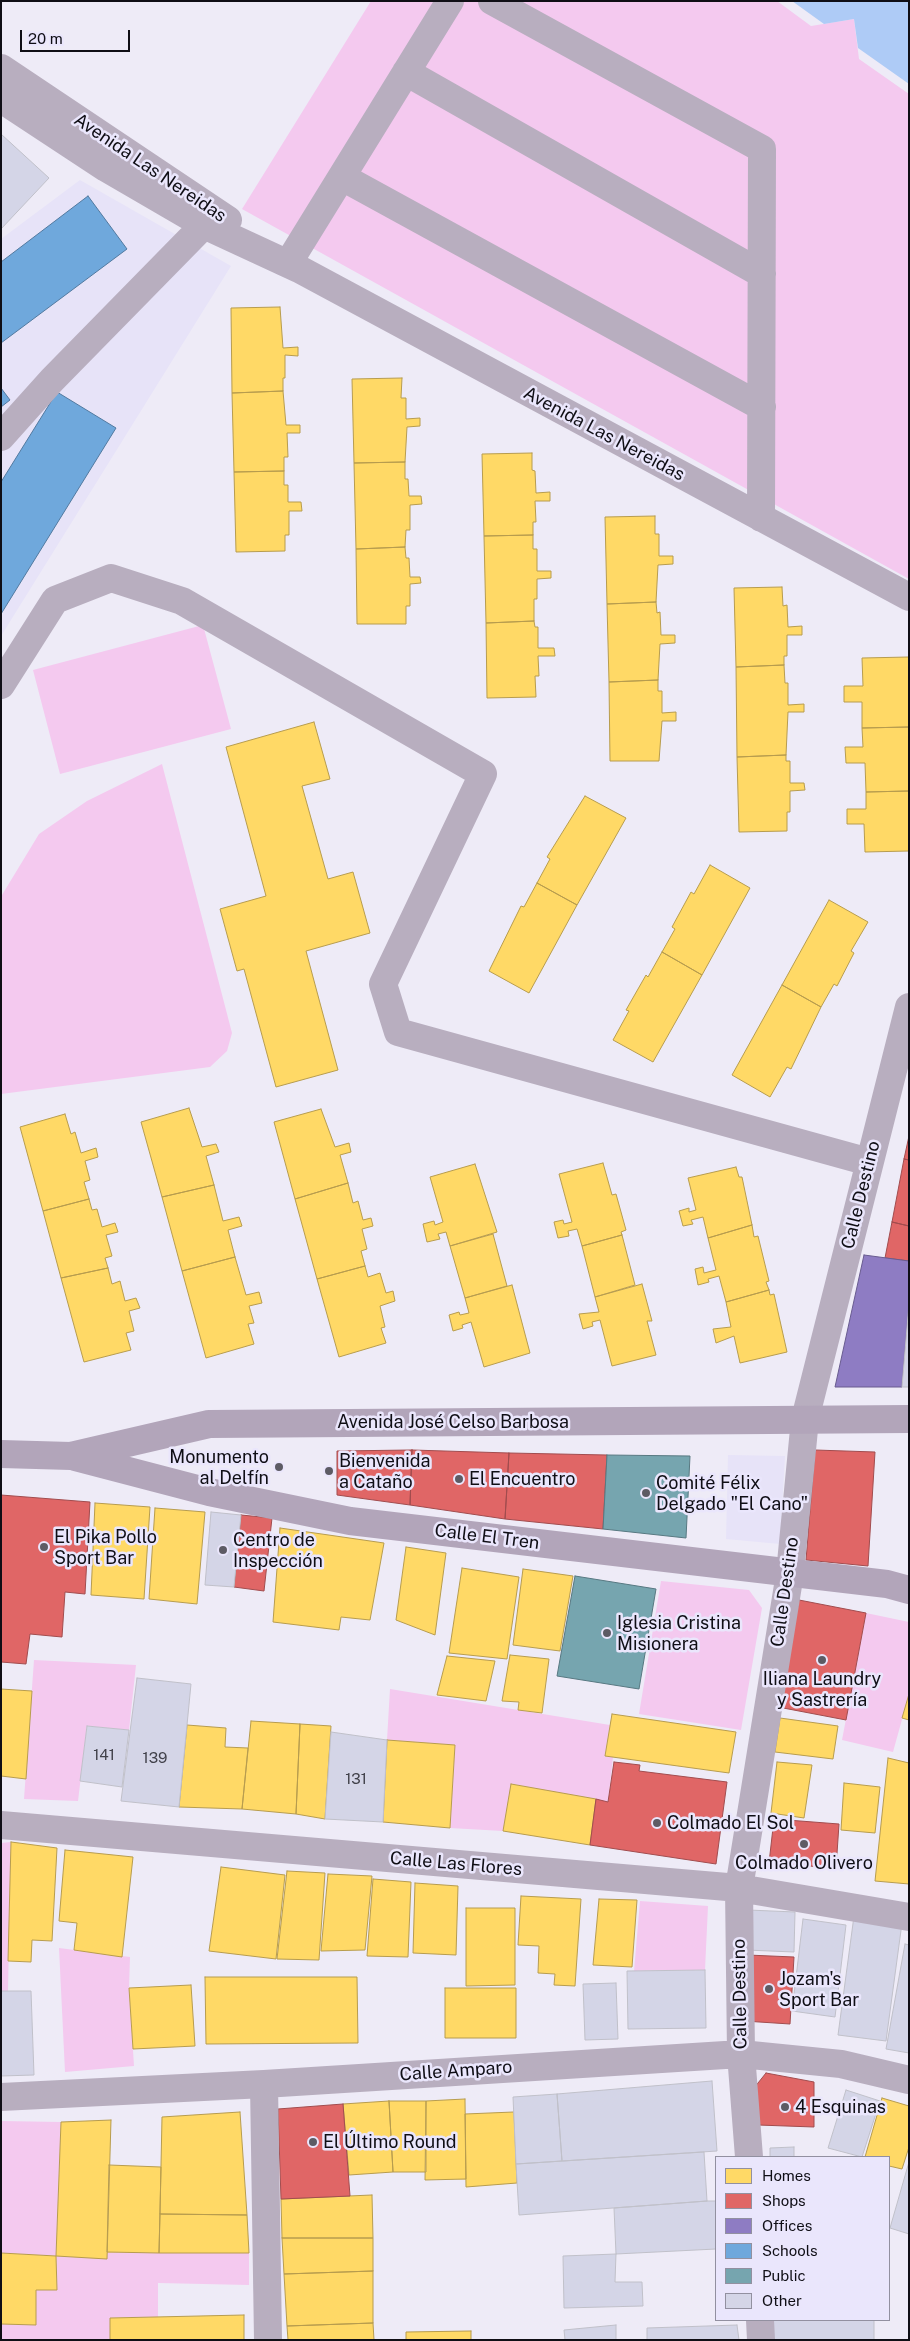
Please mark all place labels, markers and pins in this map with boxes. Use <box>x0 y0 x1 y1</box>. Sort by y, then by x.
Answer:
place label: Monumento al Delfín <box>169 1446 269 1488</box>
place label: Bienvenida a Cataño <box>339 1450 430 1492</box>
marker: Monumento al Delfín <box>273 1461 285 1473</box>
marker: Bienvenida a Cataño <box>323 1465 335 1477</box>
place label: El Encuentro <box>469 1468 576 1490</box>
place label: Comité Félix Delgado "El Cano" <box>656 1472 808 1515</box>
marker: El Encuentro <box>453 1473 465 1485</box>
marker: Comité Félix Delgado "El Cano" <box>640 1487 652 1499</box>
place label: El Pika Pollo Sport Bar <box>54 1526 157 1568</box>
place label: Centro de Inspección <box>233 1529 323 1572</box>
marker: El Pika Pollo Sport Bar <box>38 1541 50 1553</box>
marker: Centro de Inspección <box>217 1544 229 1556</box>
place label: Iglesia Cristina Misionera <box>617 1612 741 1655</box>
marker: Iglesia Cristina Misionera <box>601 1627 613 1639</box>
marker: Iliana Laundry y Sastrería <box>816 1654 828 1666</box>
place label: Iliana Laundry y Sastrería <box>763 1668 881 1710</box>
place label: Colmado El Sol <box>667 1812 794 1834</box>
marker: Colmado El Sol <box>651 1817 663 1829</box>
marker: Colmado Olivero <box>798 1838 810 1850</box>
place label: Colmado Olivero <box>735 1852 873 1874</box>
place label: Jozam's Sport Bar <box>779 1968 859 2010</box>
marker: Jozam's Sport Bar <box>763 1983 775 1995</box>
place label: 4 Esquinas <box>795 2096 886 2118</box>
marker: 4 Esquinas <box>779 2101 791 2113</box>
place label: El Último Round <box>323 2131 457 2153</box>
marker: El Último Round <box>307 2136 319 2148</box>

